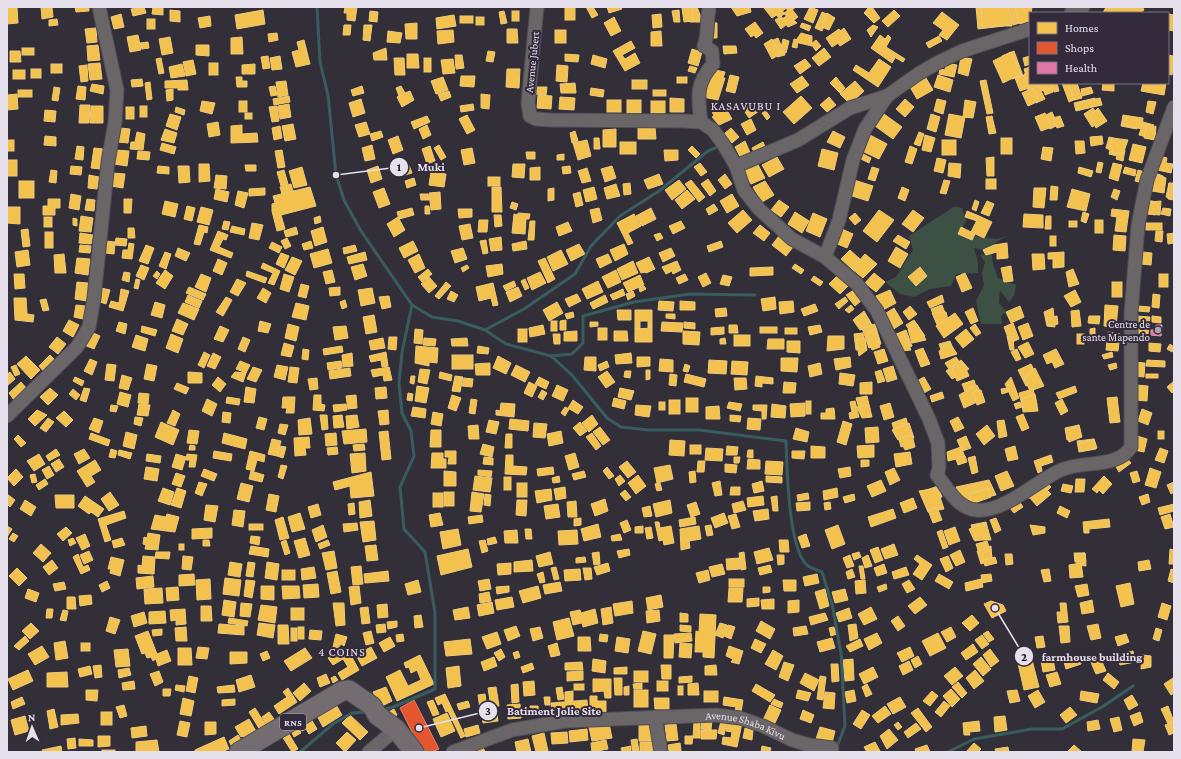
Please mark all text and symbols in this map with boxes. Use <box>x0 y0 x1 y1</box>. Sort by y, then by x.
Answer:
legend <box>1029 12 1169 84</box>
text: Homes <box>1065 21 1099 35</box>
street label: Avenue Jubert <box>523 30 542 93</box>
text: Shops <box>1065 41 1094 55</box>
text: Health <box>1065 61 1098 75</box>
district label: KASAVUBU I <box>711 99 781 113</box>
callout: Muki <box>389 155 453 179</box>
text: 1 <box>397 160 402 174</box>
text: Muki <box>417 160 445 174</box>
place label: Centre de sante Mapendo <box>1082 318 1151 344</box>
marker: Centre de sante Mapendo <box>1153 325 1163 335</box>
callout: farmhouse building <box>1014 644 1150 668</box>
district label: 4 COINS <box>318 645 366 659</box>
text: 2 <box>1021 650 1027 664</box>
text: farmhouse building <box>1042 650 1142 664</box>
callout: Batiment Jolie Site <box>478 699 609 723</box>
text: 3 <box>485 704 491 718</box>
text: Batiment Jolie Site <box>507 704 602 718</box>
north arrow <box>12 707 52 747</box>
street label: Avenue Shaba Kivu <box>705 709 788 742</box>
text: N <box>28 711 36 723</box>
road number: RN5 <box>280 714 306 730</box>

